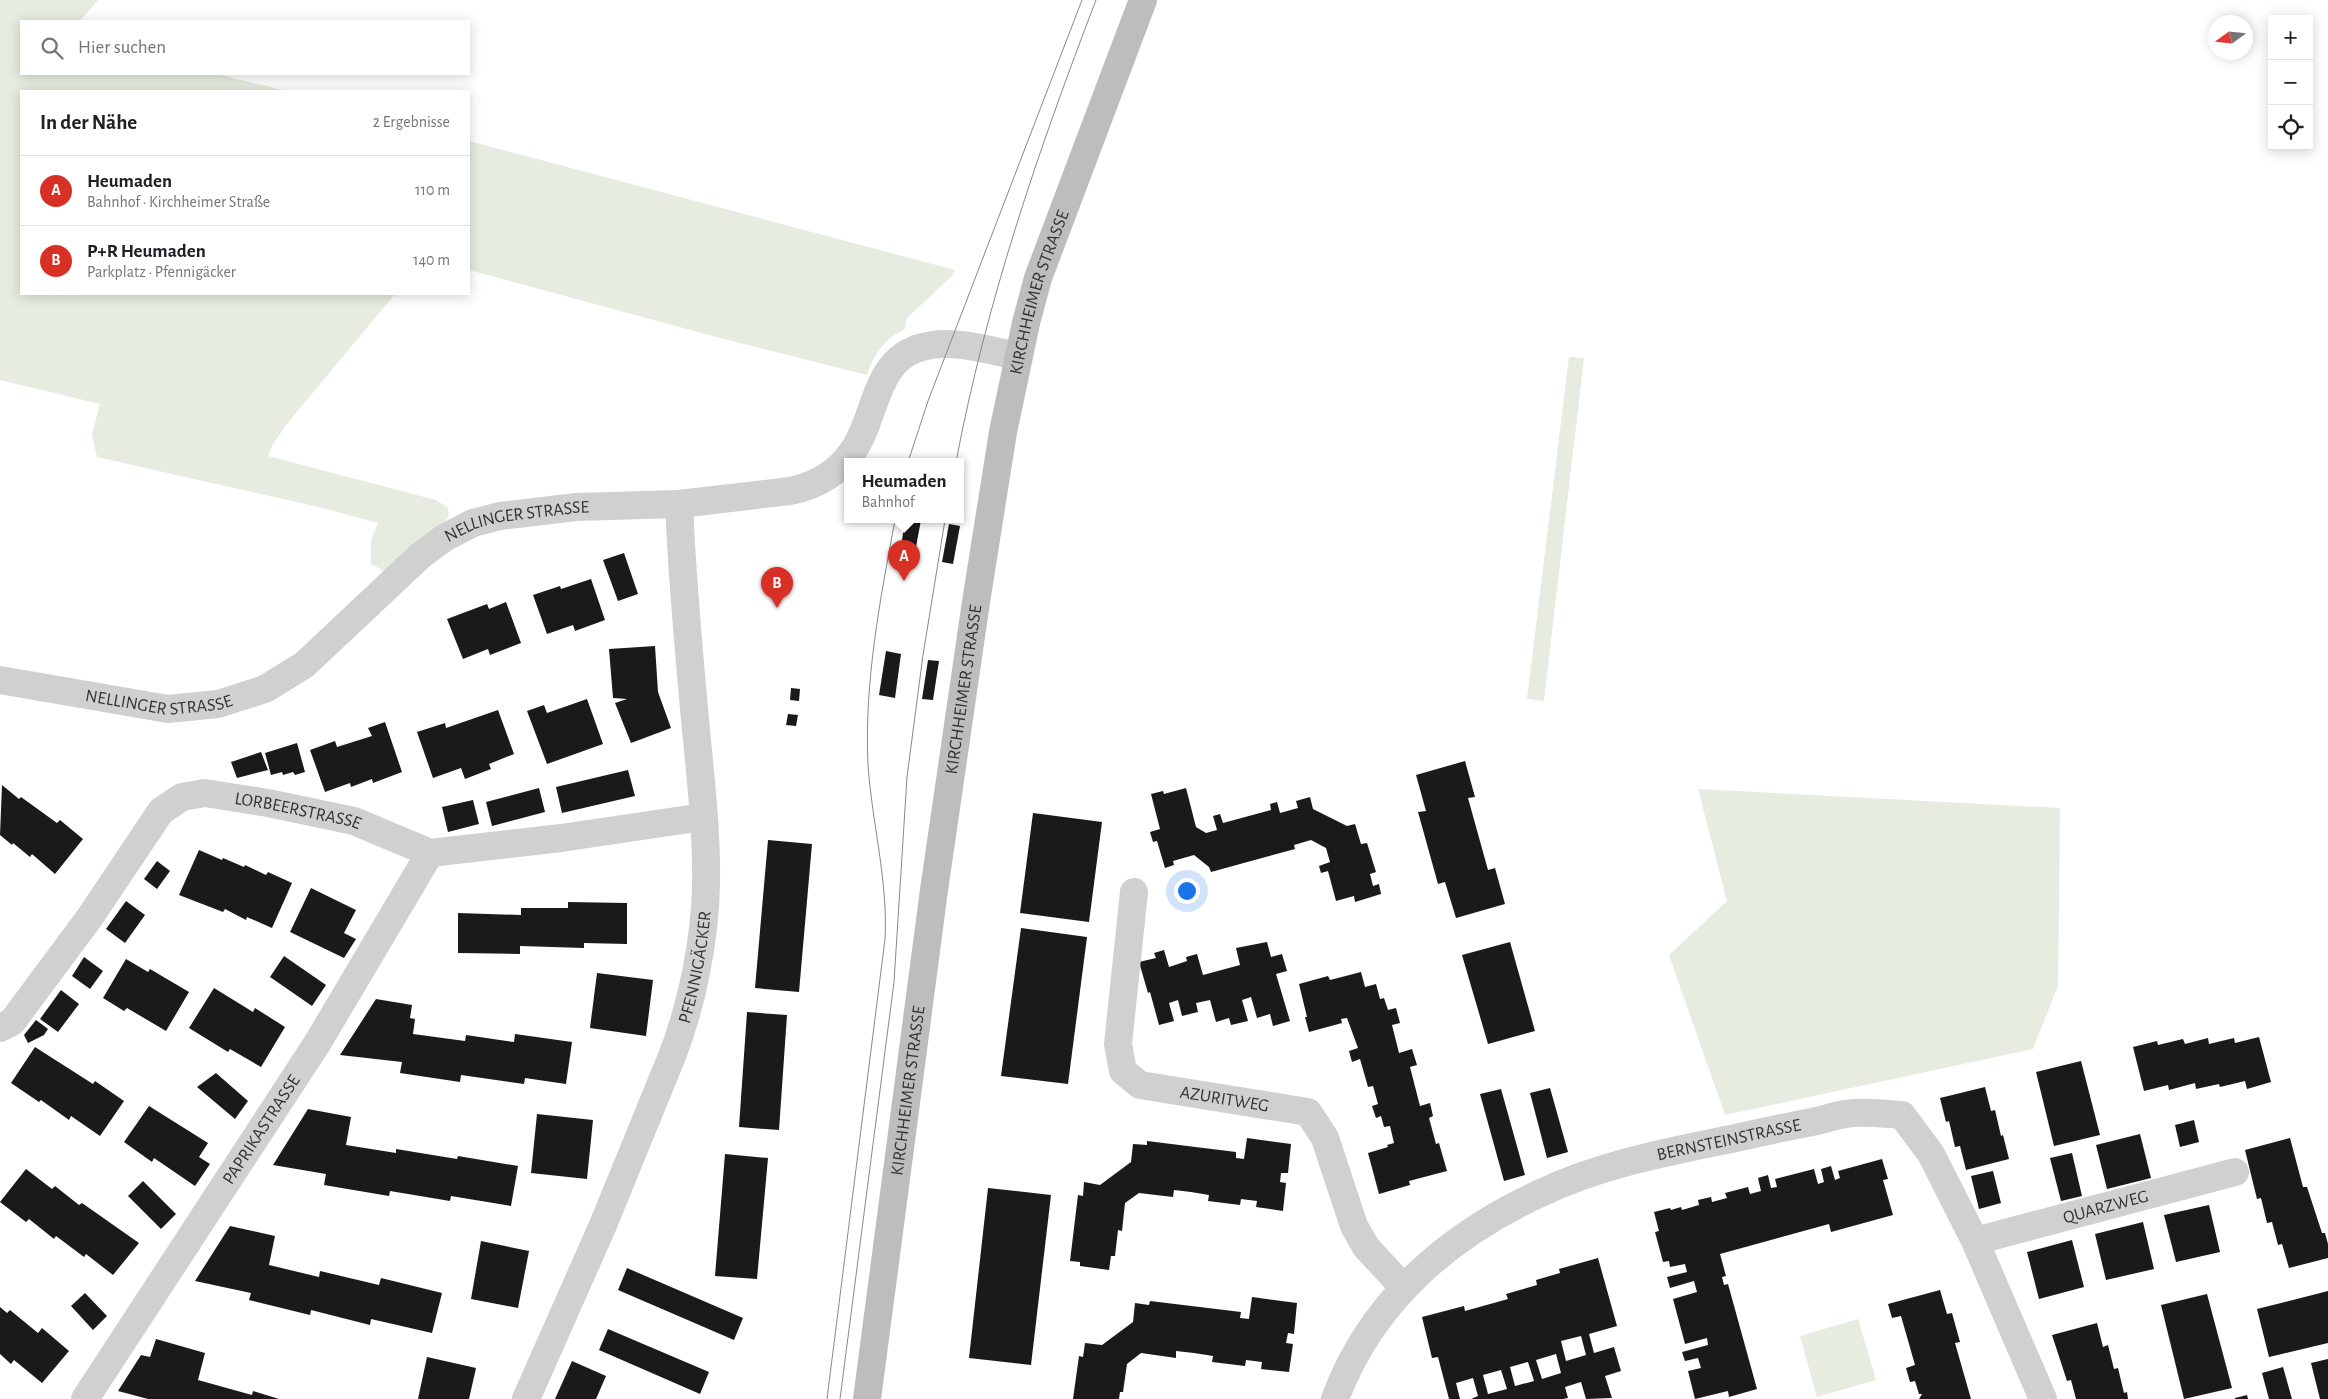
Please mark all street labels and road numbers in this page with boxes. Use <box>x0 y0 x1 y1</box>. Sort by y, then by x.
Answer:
street label: KIRCHHEIMER STRASSE <box>1007 208 1073 376</box>
street label: NELLINGER STRASSE <box>442 499 590 546</box>
street label: KIRCHHEIMER STRASSE <box>943 603 986 776</box>
street label: NELLINGER STRASSE <box>84 687 235 719</box>
street label: LORBEERSTRASSE <box>233 790 364 833</box>
street label: PFENNIGÄCKER <box>676 910 715 1026</box>
street label: KIRCHHEIMER STRASSE <box>888 1005 929 1177</box>
street label: PAPRIKASTRASSE <box>220 1072 304 1188</box>
street label: AZURITWEG <box>1179 1084 1270 1116</box>
street label: BERNSTEINSTRASSE <box>1655 1116 1803 1164</box>
street label: QUARZWEG <box>2061 1187 2150 1227</box>

